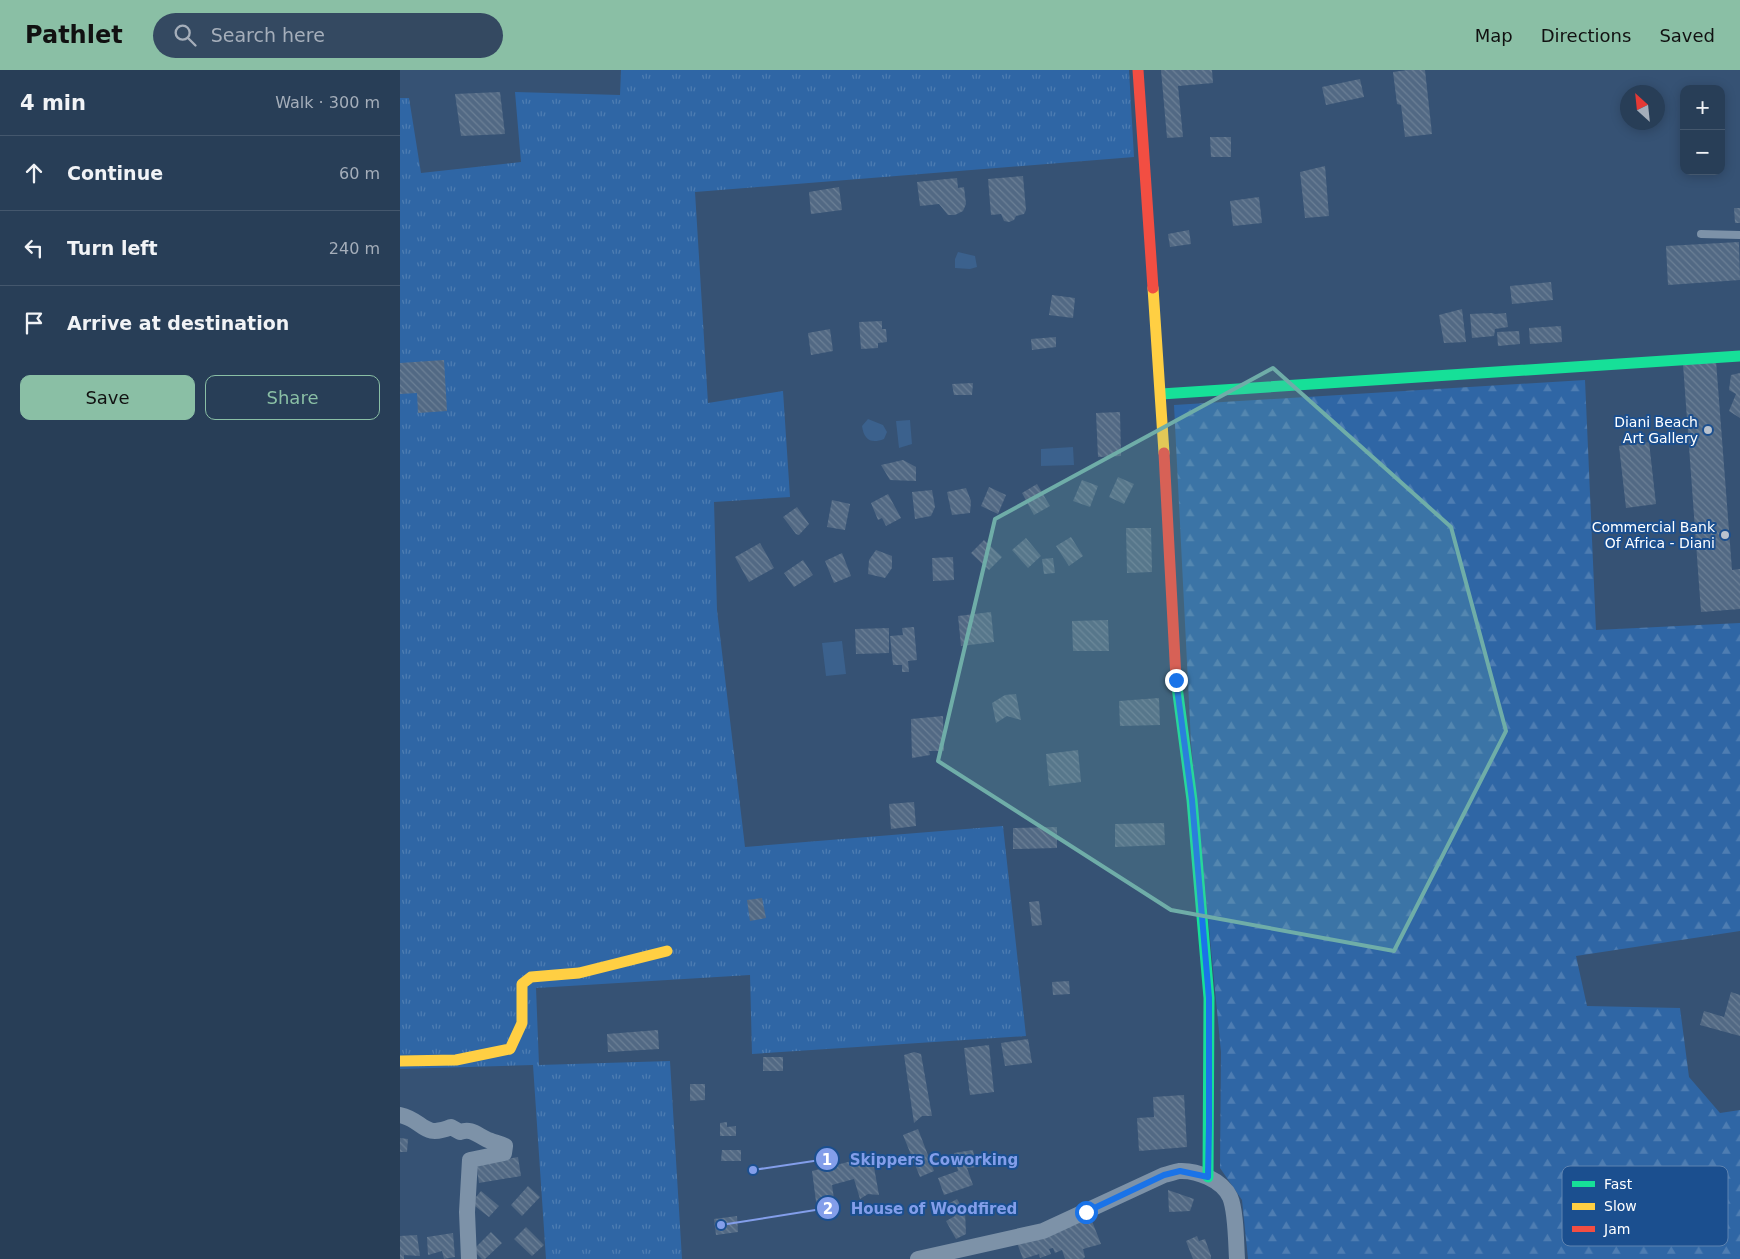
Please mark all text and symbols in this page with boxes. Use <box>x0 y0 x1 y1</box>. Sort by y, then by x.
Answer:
search box <box>153 13 503 58</box>
text: Pathlet <box>25 21 123 49</box>
icon: search <box>171 21 199 49</box>
text: Search here <box>211 24 325 46</box>
text: Map <box>1475 25 1513 46</box>
text: Directions <box>1541 25 1631 46</box>
text: Saved <box>1659 25 1715 46</box>
north arrow <box>1620 85 1665 130</box>
map controls <box>1680 85 1725 175</box>
button: + <box>1680 85 1725 130</box>
text: 4 min <box>20 91 86 115</box>
text: Walk · 300 m <box>275 93 380 112</box>
button: − <box>1680 130 1725 175</box>
icon: ahead <box>20 159 48 187</box>
text: Continue <box>67 162 163 184</box>
text: 60 m <box>339 164 380 183</box>
icon: left <box>20 234 48 262</box>
text: Turn left <box>67 237 158 259</box>
text: 240 m <box>329 239 380 258</box>
icon: arrive <box>20 309 48 337</box>
text: Arrive at destination <box>67 312 289 334</box>
button: Save <box>20 375 195 420</box>
button: Share <box>205 375 380 420</box>
place label: Diani Beach Art Gallery <box>1614 414 1698 446</box>
marker: Diani Beach Art Gallery <box>1702 424 1714 436</box>
place label: Commercial Bank Of Africa - Diani <box>1592 519 1716 551</box>
marker: Commercial Bank Of Africa - Diani <box>1719 529 1731 541</box>
route end <box>1165 669 1188 692</box>
callout: Skippers Coworking <box>815 1144 1028 1174</box>
text: 1 <box>822 1151 832 1169</box>
text: Skippers Coworking <box>850 1151 1018 1169</box>
legend <box>1562 1166 1728 1246</box>
text: Fast <box>1604 1176 1633 1192</box>
callout: House of Woodfired <box>816 1193 1027 1223</box>
text: Slow <box>1604 1198 1637 1214</box>
text: 2 <box>823 1200 833 1218</box>
text: House of Woodfired <box>851 1200 1017 1218</box>
route start <box>1075 1201 1098 1224</box>
text: Jam <box>1603 1221 1630 1237</box>

